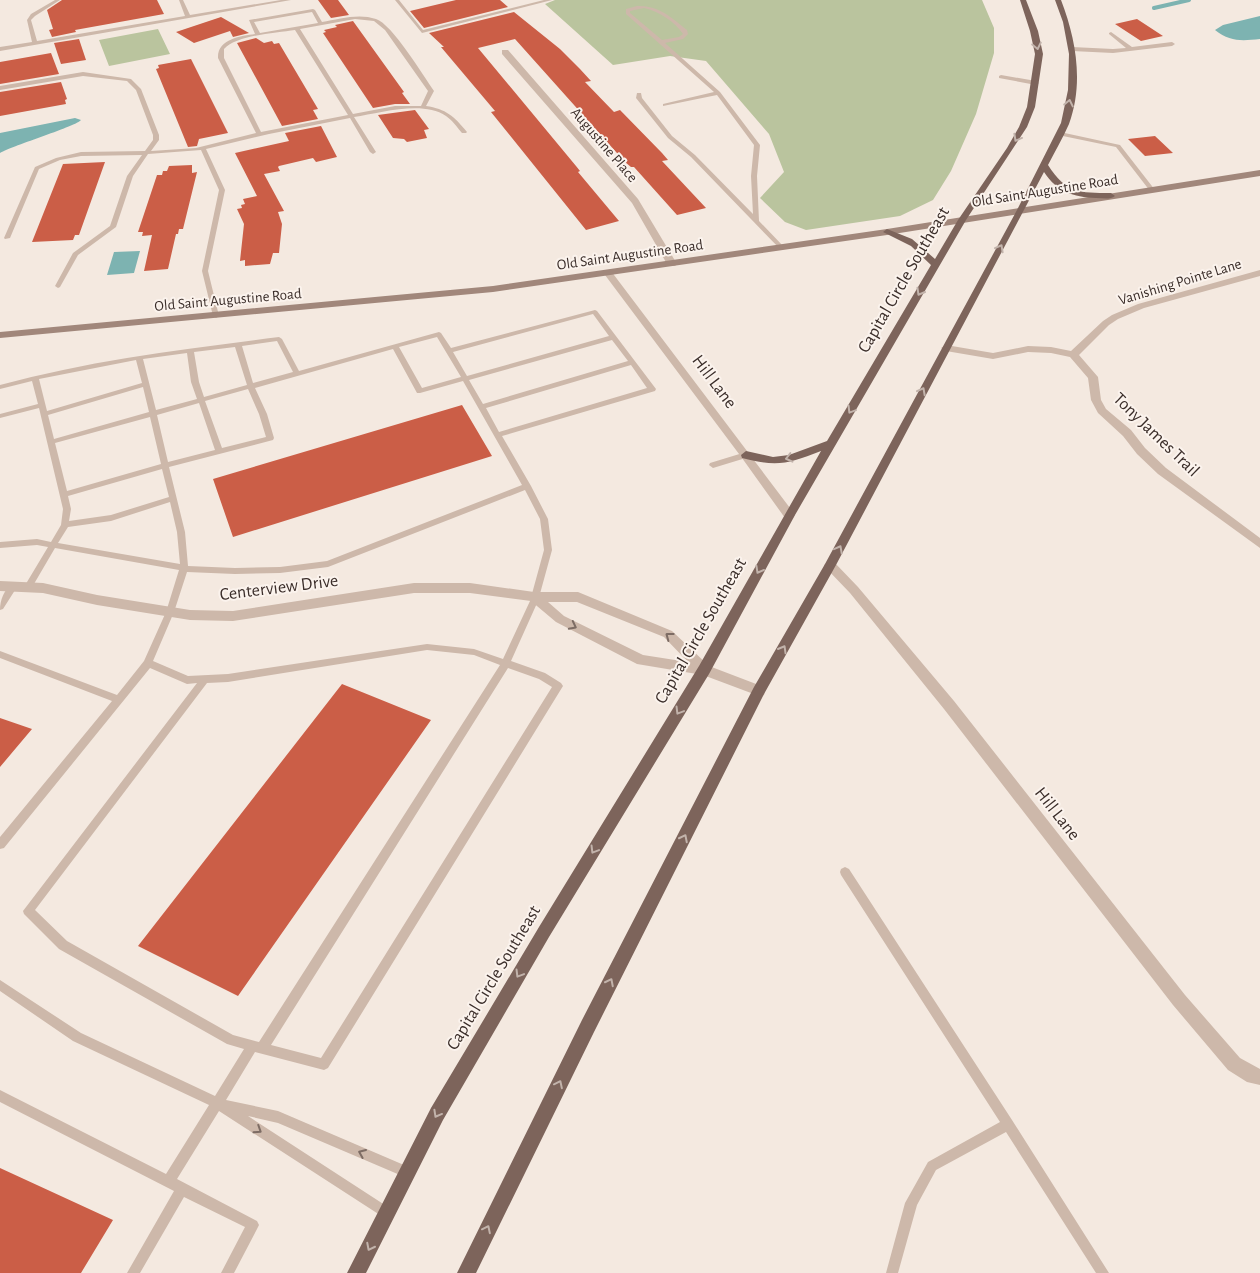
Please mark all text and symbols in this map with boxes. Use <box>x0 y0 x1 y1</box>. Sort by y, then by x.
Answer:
one-way arrow <box>1031 41 1042 50</box>
one-way arrow <box>1064 98 1074 107</box>
street label: Augustine Place <box>568 105 640 185</box>
one-way arrow <box>1013 133 1023 142</box>
street label: Old Saint Augustine Road <box>971 172 1119 210</box>
street label: Capital Circle Southeast <box>855 204 953 356</box>
street label: Old Saint Augustine Road <box>556 237 704 273</box>
one-way arrow <box>994 244 1004 253</box>
street label: Vanishing Pointe Lane <box>1117 256 1243 308</box>
street label: Old Saint Augustine Road <box>154 286 302 314</box>
one-way arrow <box>916 287 926 296</box>
street label: Hill Lane <box>688 352 740 412</box>
one-way arrow <box>916 387 926 396</box>
street label: Tony James Trail <box>1109 390 1203 480</box>
one-way arrow <box>847 405 857 414</box>
one-way arrow <box>785 452 794 463</box>
one-way arrow <box>833 545 843 554</box>
street label: Capital Circle Southeast <box>652 555 750 707</box>
one-way arrow <box>755 564 765 573</box>
street label: Centerview Drive <box>219 572 339 604</box>
one-way arrow <box>568 620 577 630</box>
one-way arrow <box>666 634 675 642</box>
one-way arrow <box>776 645 786 654</box>
one-way arrow <box>675 706 685 715</box>
street label: Hill Lane <box>1031 784 1083 844</box>
one-way arrow <box>678 834 688 843</box>
one-way arrow <box>591 844 601 853</box>
street label: Capital Circle Southeast <box>444 902 544 1053</box>
one-way arrow <box>516 969 526 978</box>
one-way arrow <box>604 979 614 988</box>
one-way arrow <box>553 1080 563 1089</box>
one-way arrow <box>433 1109 443 1118</box>
one-way arrow <box>252 1123 261 1133</box>
one-way arrow <box>358 1148 367 1159</box>
one-way arrow <box>481 1225 491 1234</box>
one-way arrow <box>366 1241 376 1250</box>

